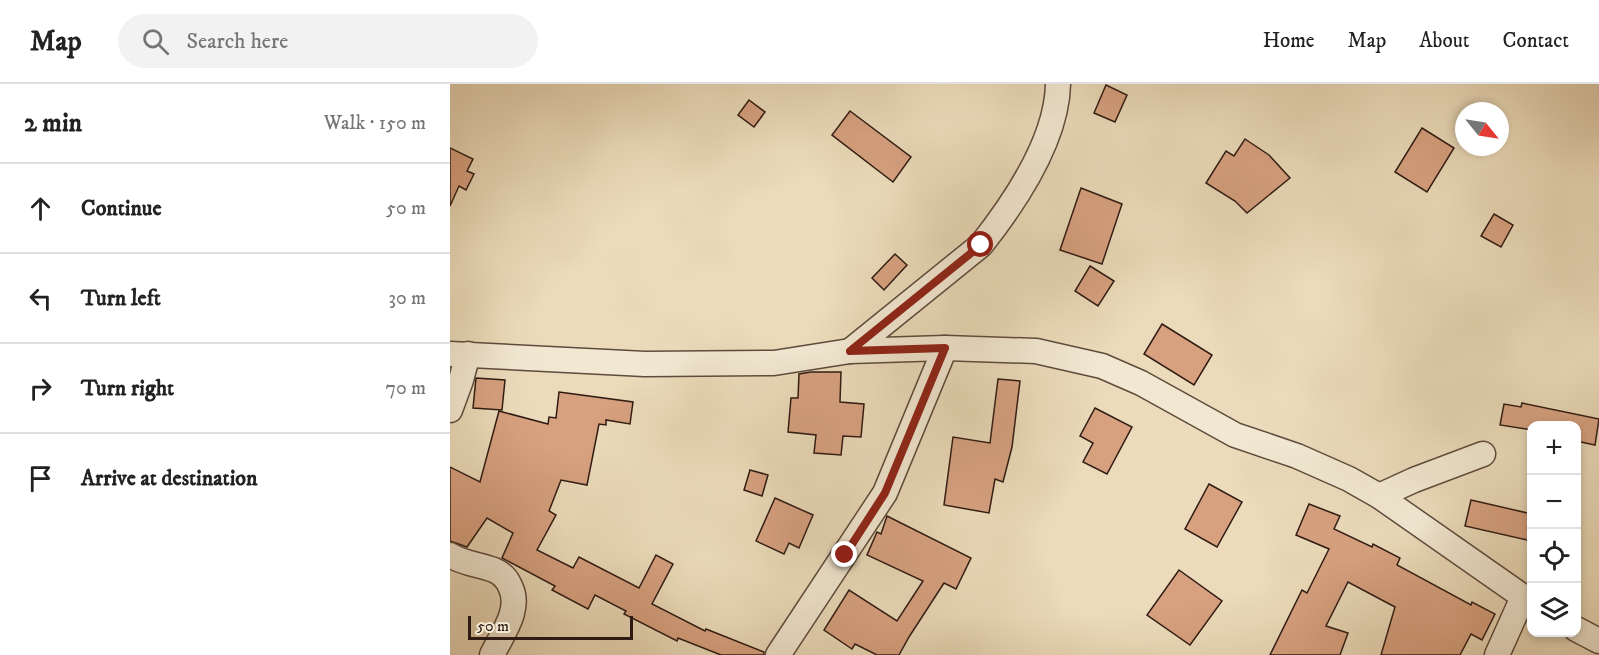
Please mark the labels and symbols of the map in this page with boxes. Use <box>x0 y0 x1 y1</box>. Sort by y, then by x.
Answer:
north arrow <box>1455 102 1509 156</box>
route start <box>967 231 993 257</box>
route end <box>831 541 857 567</box>
scale bar <box>468 613 633 640</box>

